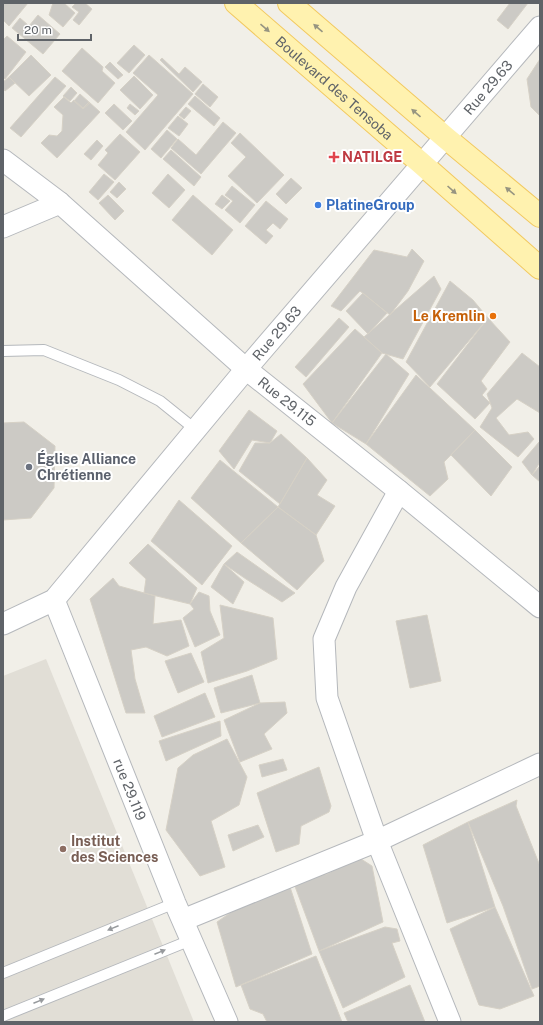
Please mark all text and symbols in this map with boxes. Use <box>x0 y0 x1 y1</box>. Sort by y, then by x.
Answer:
scale bar <box>18 16 91 42</box>
text: 20 m <box>24 23 52 37</box>
one-way arrow <box>313 23 323 32</box>
one-way arrow <box>260 24 270 33</box>
street label: Boulevard des Tensoba <box>272 33 396 143</box>
street label: Rue 29.63 <box>460 57 516 118</box>
one-way arrow <box>411 108 422 117</box>
place label: NATILGE <box>342 149 402 165</box>
marker: NATILGE <box>329 152 339 162</box>
one-way arrow <box>446 185 457 194</box>
one-way arrow <box>505 187 515 195</box>
place label: PlatineGroup <box>326 197 415 213</box>
marker: PlatineGroup <box>313 200 323 210</box>
street label: Rue 29.63 <box>249 303 305 364</box>
place label: Le Kremlin <box>413 308 485 324</box>
marker: Le Kremlin <box>488 311 498 321</box>
street label: Rue 29.115 <box>255 374 319 430</box>
place label: Église Alliance Chrétienne <box>37 450 136 483</box>
marker: Église Alliance Chrétienne <box>24 462 34 472</box>
street label: rue 29.119 <box>110 756 149 823</box>
place label: Institut des Sciences <box>71 833 158 865</box>
marker: Institut des Sciences <box>58 844 68 854</box>
one-way arrow <box>107 926 119 932</box>
one-way arrow <box>154 949 166 955</box>
one-way arrow <box>34 998 46 1004</box>

